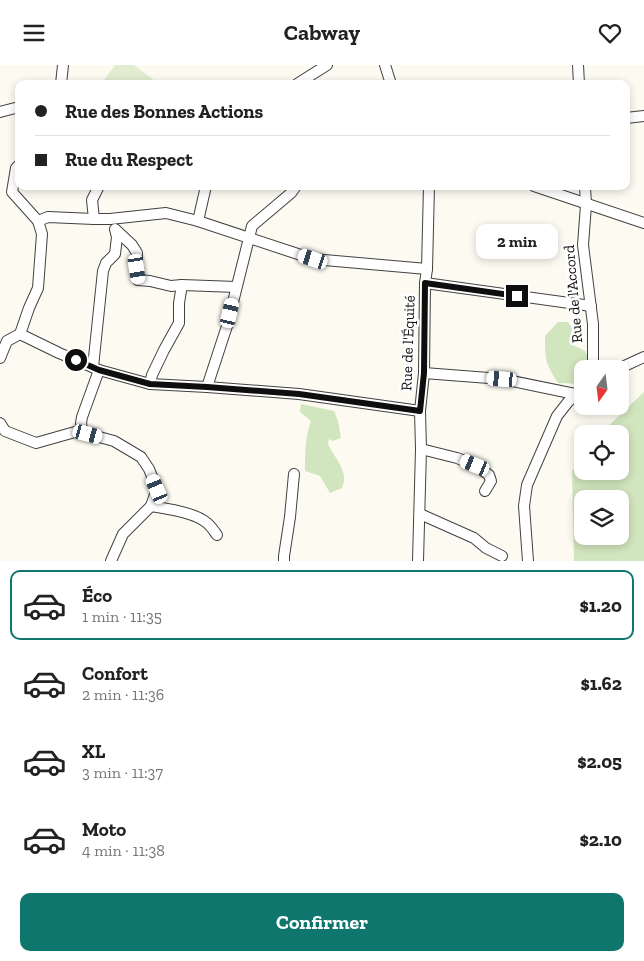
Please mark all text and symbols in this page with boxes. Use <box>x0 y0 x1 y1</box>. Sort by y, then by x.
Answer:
icon: menu <box>20 19 48 47</box>
text: Cabway <box>284 19 360 46</box>
icon: heart <box>596 19 624 47</box>
text: Rue des Bonnes Actions <box>65 100 263 123</box>
text: Rue du Respect <box>65 148 193 171</box>
callout: 2 min <box>476 223 558 259</box>
text: 2 min <box>497 232 537 251</box>
street label: Rue de l'Accord <box>560 244 586 344</box>
car <box>296 247 329 271</box>
car <box>127 253 146 285</box>
route end <box>506 285 528 307</box>
street label: Rue de l'Équité <box>397 295 419 391</box>
car <box>219 297 240 329</box>
route start <box>65 349 87 371</box>
north arrow <box>574 360 629 415</box>
map controls <box>574 360 629 545</box>
car <box>486 370 517 388</box>
car <box>71 423 104 445</box>
button: locate <box>574 425 629 480</box>
car <box>458 452 491 478</box>
car <box>144 472 169 506</box>
button: layers <box>574 490 629 545</box>
icon: car <box>22 583 67 628</box>
text: Éco <box>82 584 112 607</box>
text: $1.20 <box>580 594 622 617</box>
text: 1 min · 11:35 <box>82 607 162 626</box>
icon: car <box>22 661 67 706</box>
text: Confort <box>82 662 148 685</box>
text: $1.62 <box>581 672 622 695</box>
text: 2 min · 11:36 <box>82 685 164 704</box>
icon: car <box>22 739 67 784</box>
text: XL <box>82 740 105 763</box>
text: $2.05 <box>577 750 622 773</box>
text: 3 min · 11:37 <box>82 763 163 782</box>
icon: car <box>22 817 67 862</box>
text: Moto <box>82 818 126 841</box>
text: $2.10 <box>580 828 622 851</box>
text: 4 min · 11:38 <box>82 841 165 860</box>
button: Confirmer <box>20 893 624 951</box>

